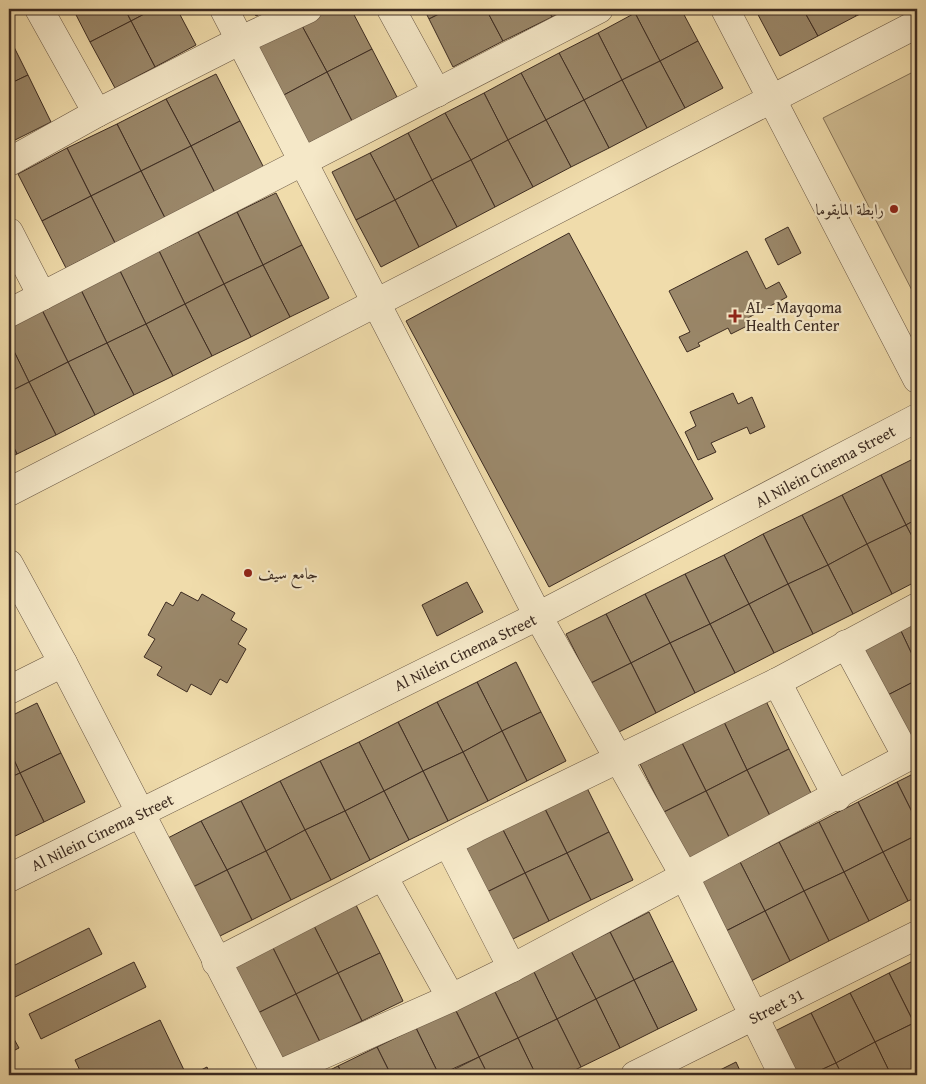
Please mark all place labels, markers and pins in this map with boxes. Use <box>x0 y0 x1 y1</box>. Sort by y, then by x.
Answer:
place label: رابطة المايقوما <box>815 197 884 221</box>
marker: رابطة المايقوما <box>888 203 900 215</box>
place label: AL - Mayqoma Health Center <box>746 295 842 337</box>
marker: AL - Mayqoma Health Center <box>728 309 742 323</box>
place label: جامع سيف <box>258 561 318 589</box>
marker: جامع سيف <box>242 567 254 579</box>

